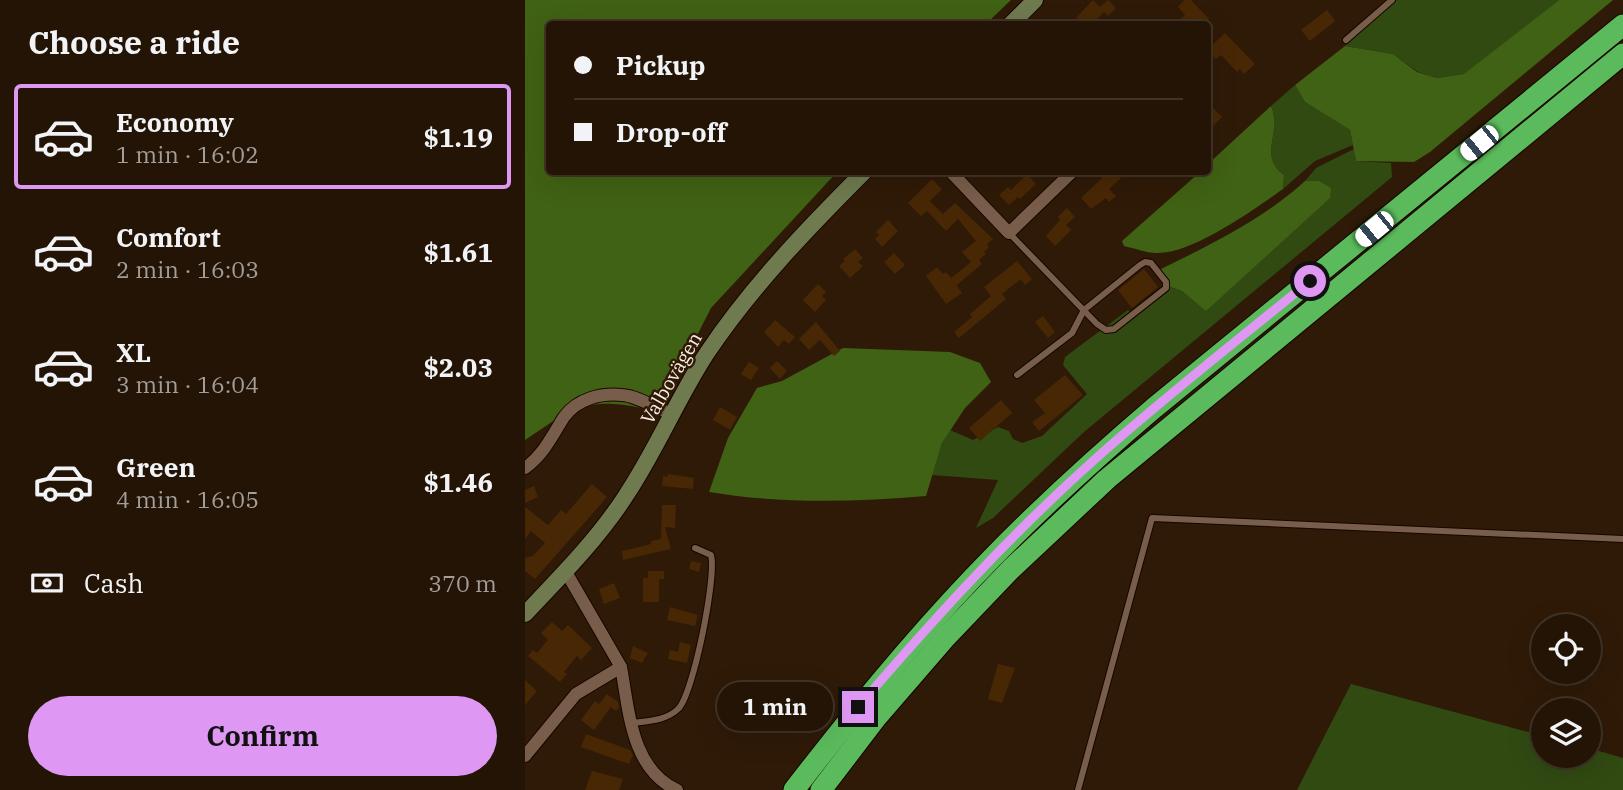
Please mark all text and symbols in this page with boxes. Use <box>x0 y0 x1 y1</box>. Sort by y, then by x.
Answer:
text: Choose a ride <box>28 21 240 63</box>
text: Pickup <box>616 48 706 82</box>
icon: car <box>32 105 95 168</box>
text: Economy <box>116 105 234 139</box>
text: Drop-off <box>616 115 727 149</box>
text: $1.19 <box>423 120 493 154</box>
car <box>1457 122 1502 164</box>
text: 1 min · 16:02 <box>116 139 259 169</box>
car <box>1352 208 1397 250</box>
icon: car <box>32 220 95 283</box>
text: Comfort <box>116 220 221 254</box>
text: $1.61 <box>423 235 493 269</box>
text: 2 min · 16:03 <box>116 254 259 284</box>
route start <box>1294 265 1326 297</box>
street label: Valbovägen <box>635 328 707 428</box>
icon: car <box>32 335 95 398</box>
text: XL <box>116 335 151 369</box>
text: $2.03 <box>423 350 493 384</box>
text: 3 min · 16:04 <box>116 369 259 399</box>
icon: car <box>32 450 95 513</box>
text: Green <box>116 450 196 484</box>
text: $1.46 <box>423 465 493 499</box>
text: 4 min · 16:05 <box>116 484 259 514</box>
icon: cash <box>28 564 66 602</box>
text: Cash <box>84 566 144 600</box>
text: 370 m <box>428 568 497 598</box>
map controls <box>1531 614 1601 768</box>
button: locate <box>1531 614 1601 684</box>
callout: 1 min <box>718 682 833 732</box>
text: 1 min <box>743 691 807 721</box>
route end <box>842 691 874 723</box>
button: Confirm <box>28 696 497 776</box>
button: layers <box>1531 698 1601 768</box>

